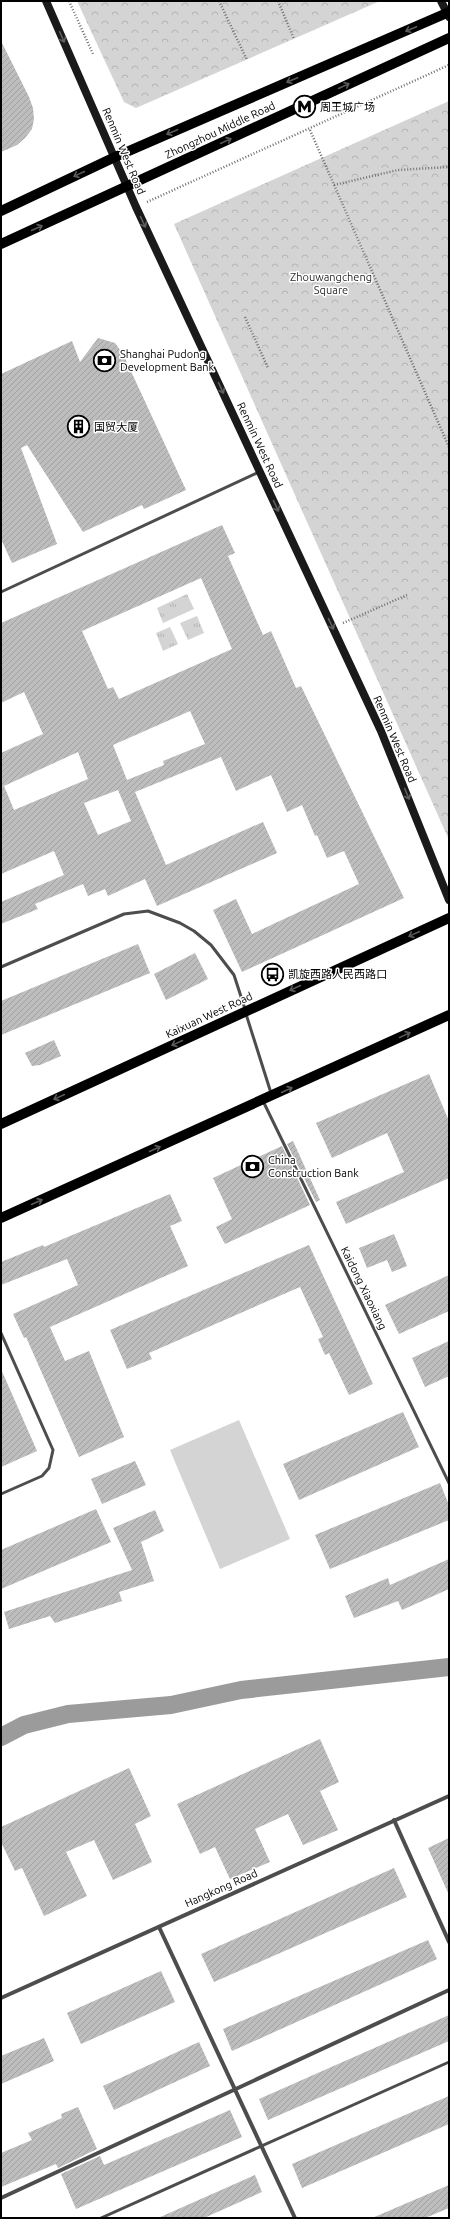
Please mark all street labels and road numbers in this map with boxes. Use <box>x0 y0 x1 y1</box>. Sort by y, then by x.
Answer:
street label: Zhongzhou Middle Road <box>163 99 277 161</box>
street label: Renmin West Road <box>100 106 148 196</box>
street label: Renmin West Road <box>235 400 285 490</box>
street label: Renmin West Road <box>371 694 419 784</box>
street label: Kaixuan West Road <box>164 990 254 1040</box>
street label: Kaidong Xiaoxiang <box>339 1245 389 1331</box>
street label: Hangkong Road <box>183 1867 259 1909</box>

